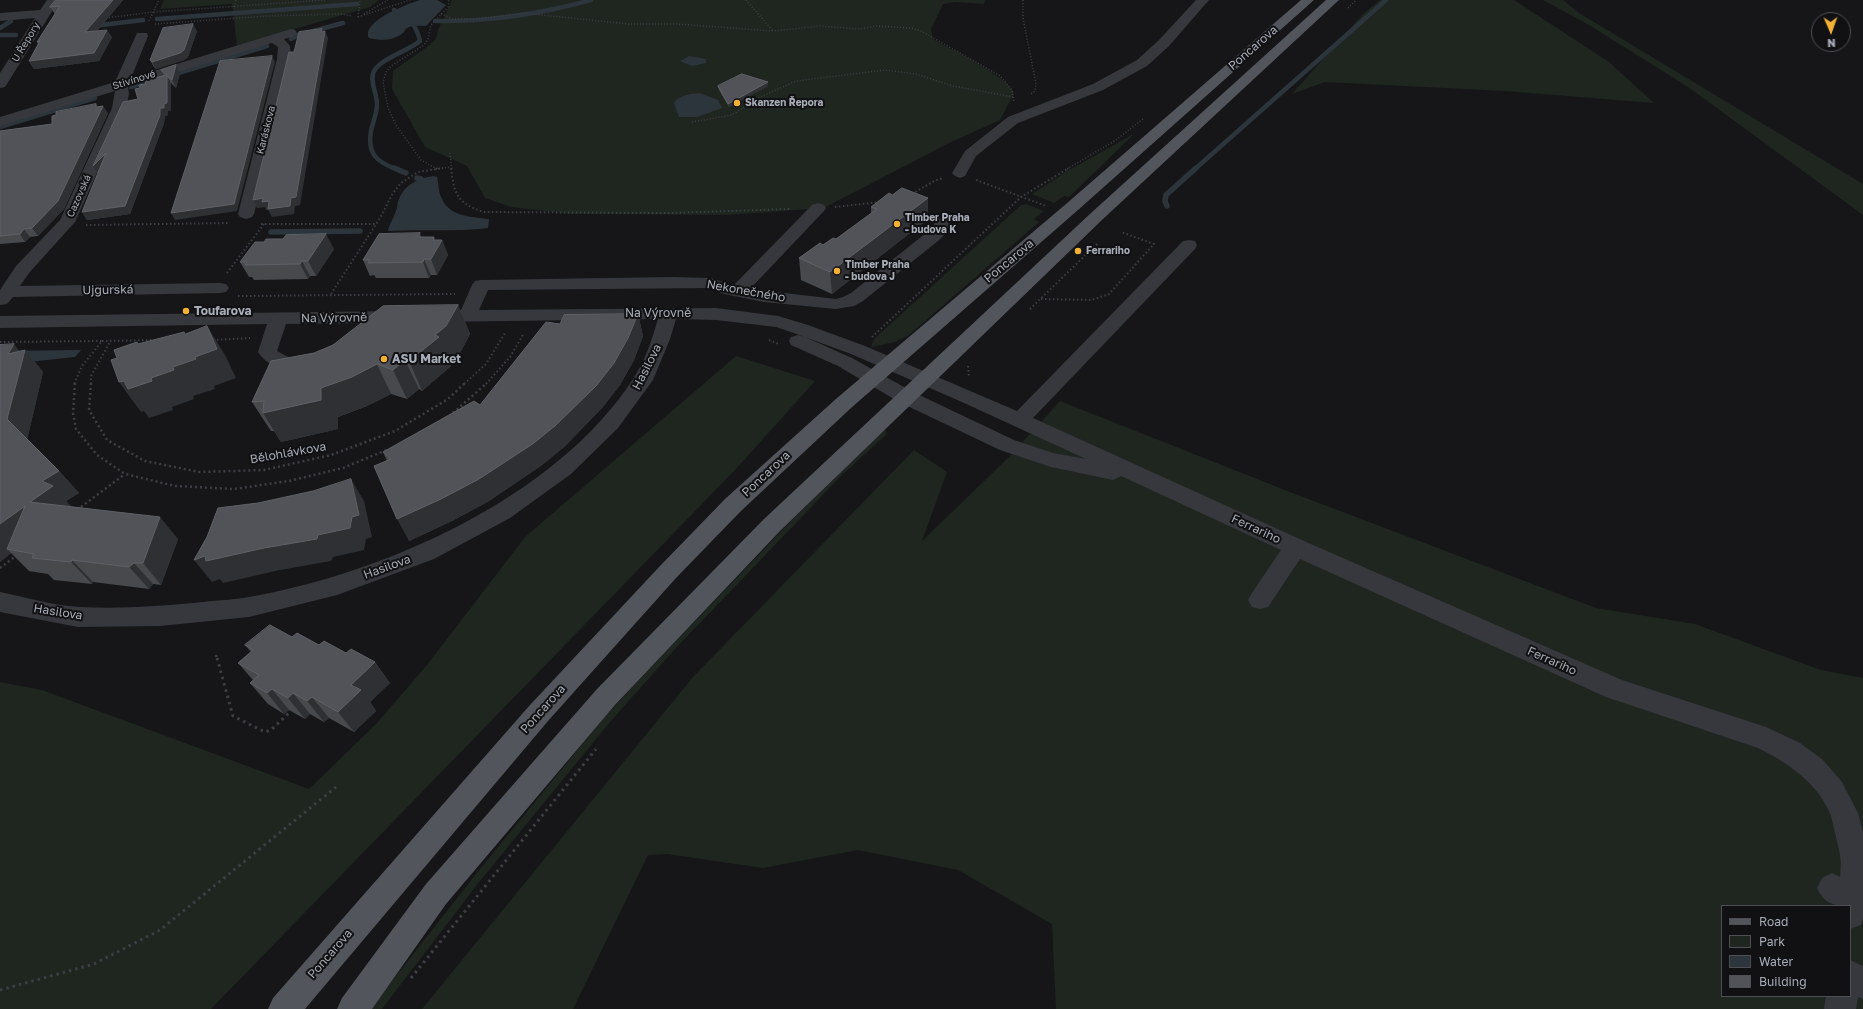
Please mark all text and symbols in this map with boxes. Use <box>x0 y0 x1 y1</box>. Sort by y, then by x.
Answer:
north arrow <box>1811 12 1851 52</box>
street label: U Řepory <box>9 20 43 64</box>
street label: Poncarova <box>1226 23 1280 73</box>
text: N <box>1827 37 1836 50</box>
street label: Stivínové <box>111 68 157 92</box>
place label: Skanzen Řepora <box>745 97 823 109</box>
marker: Skanzen Řepora <box>732 98 742 108</box>
street label: Karáskova <box>254 105 278 155</box>
street label: Cazovská <box>64 173 94 219</box>
place label: Timber Praha - budova K <box>905 212 970 236</box>
marker: Timber Praha - budova K <box>892 219 902 229</box>
street label: Poncarova <box>981 236 1037 286</box>
place label: Ferrariho <box>1086 245 1130 257</box>
marker: Ferrariho <box>1073 246 1083 256</box>
place label: Timber Praha - budova J <box>845 259 910 282</box>
marker: Timber Praha - budova J <box>832 266 842 276</box>
street label: Nekonečného <box>706 277 786 305</box>
street label: Ujgurská <box>82 282 134 298</box>
place label: Toufarova <box>194 304 251 318</box>
marker: Toufarova <box>181 306 191 316</box>
street label: Na Výrovně <box>625 306 691 320</box>
street label: Na Výrovně <box>301 310 367 326</box>
street label: Hasilova <box>629 342 665 392</box>
place label: ASU Market <box>392 352 461 366</box>
marker: ASU Market <box>379 354 389 364</box>
street label: Bělohlávkova <box>249 439 327 467</box>
street label: Poncarova <box>739 448 793 500</box>
street label: Ferrariho <box>1229 511 1283 547</box>
street label: Hasilova <box>361 552 413 582</box>
street label: Hasilova <box>33 601 83 623</box>
street label: Ferrariho <box>1525 644 1579 678</box>
street label: Poncarova <box>517 682 569 736</box>
legend <box>1721 905 1851 997</box>
text: Road <box>1759 914 1788 929</box>
street label: Poncarova <box>305 927 355 981</box>
text: Park <box>1759 934 1785 949</box>
text: Water <box>1759 954 1793 969</box>
text: Building <box>1759 974 1807 989</box>

